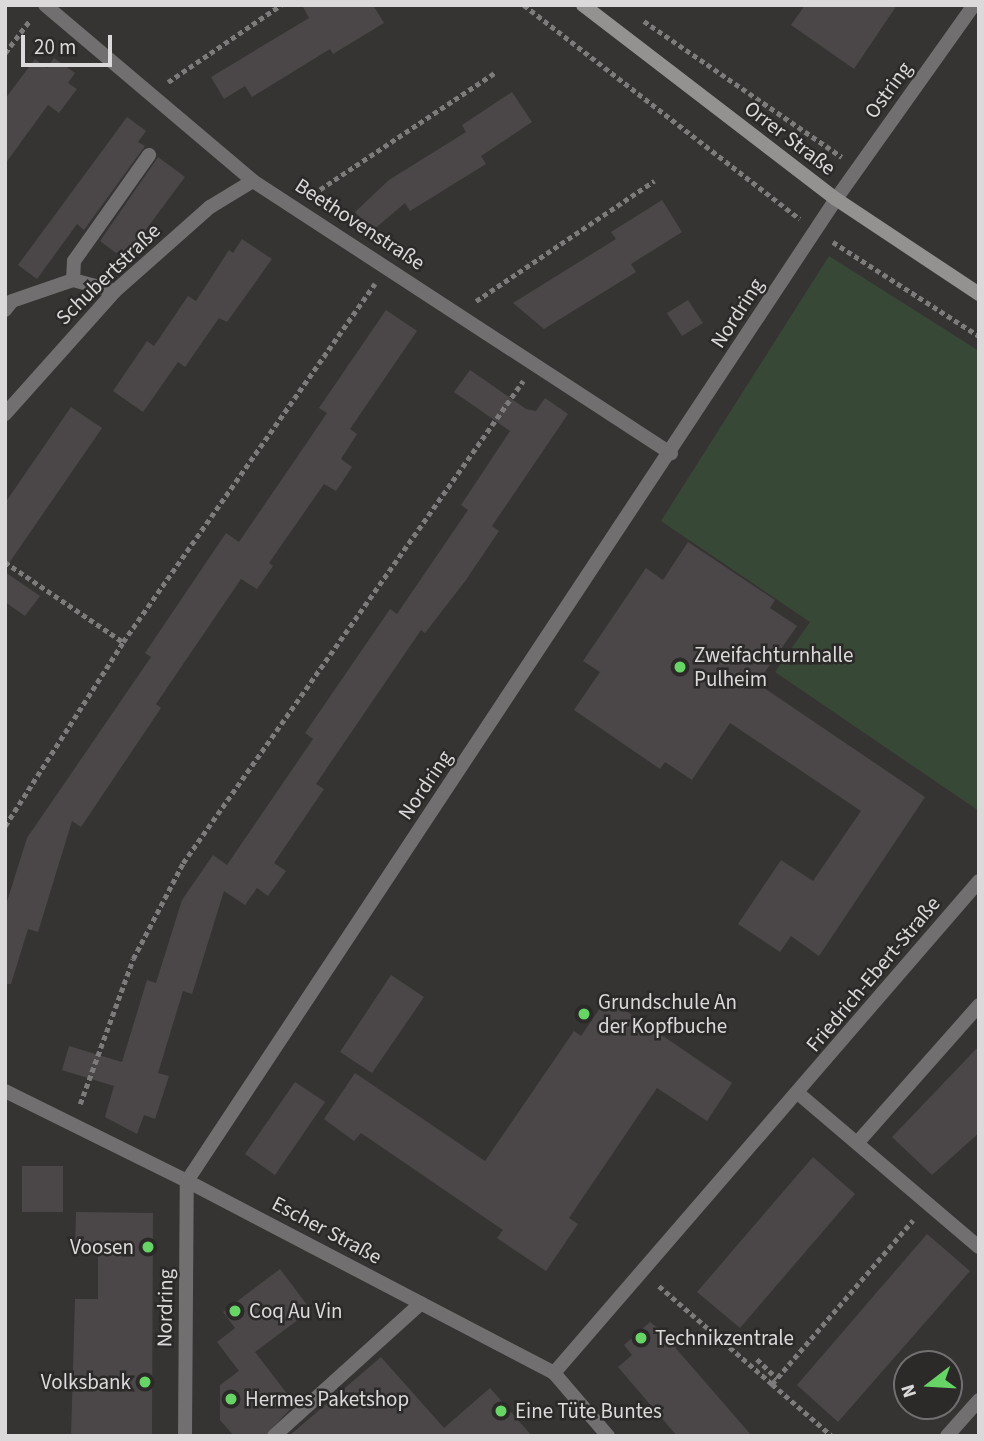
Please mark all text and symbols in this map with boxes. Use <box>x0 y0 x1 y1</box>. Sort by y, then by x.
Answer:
scale bar <box>24 21 116 65</box>
text: 20 m <box>34 32 76 62</box>
street label: Ostring <box>859 57 917 123</box>
street label: Orrer Straße <box>739 95 841 181</box>
street label: Beethovenstraße <box>290 173 430 275</box>
street label: Schubertstraße <box>51 218 165 330</box>
street label: Nordring <box>705 273 769 353</box>
place label: Zweifachturnhalle Pulheim <box>694 642 853 692</box>
marker: Zweifachturnhalle Pulheim <box>672 659 688 675</box>
street label: Nordring <box>393 746 457 824</box>
street label: Friedrich-Ebert-Straße <box>801 891 945 1057</box>
place label: Grundschule An der Kopfbuche <box>598 989 737 1039</box>
marker: Grundschule An der Kopfbuche <box>576 1006 592 1022</box>
street label: Escher Straße <box>268 1191 386 1269</box>
place label: Voosen <box>70 1234 134 1260</box>
marker: Voosen <box>140 1239 156 1255</box>
street label: Nordring <box>152 1269 178 1347</box>
place label: Coq Au Vin <box>249 1298 343 1324</box>
marker: Coq Au Vin <box>227 1303 243 1319</box>
place label: Technikzentrale <box>655 1325 794 1351</box>
marker: Technikzentrale <box>633 1330 649 1346</box>
north arrow <box>893 1350 963 1420</box>
place label: Volksbank <box>41 1369 131 1395</box>
marker: Volksbank <box>137 1374 153 1390</box>
text: N <box>895 1381 924 1401</box>
place label: Hermes Paketshop <box>245 1386 409 1412</box>
marker: Hermes Paketshop <box>223 1391 239 1407</box>
place label: Eine Tüte Buntes <box>515 1398 662 1424</box>
marker: Eine Tüte Buntes <box>493 1403 509 1419</box>

